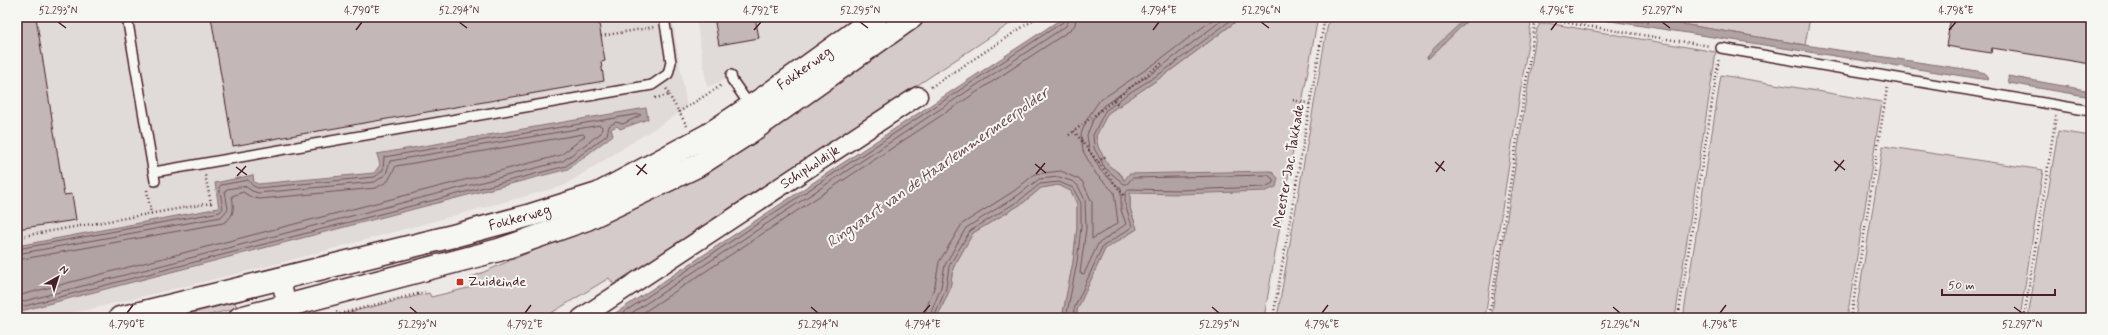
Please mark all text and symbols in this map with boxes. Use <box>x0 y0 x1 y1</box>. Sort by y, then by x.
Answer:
text: 52.293°N <box>39 4 78 18</box>
text: 4.790°E <box>344 4 380 18</box>
text: 52.294°N <box>439 4 480 18</box>
text: 4.792°E <box>743 4 779 18</box>
text: 52.295°N <box>840 4 880 18</box>
text: 4.794°E <box>1141 4 1177 18</box>
text: 52.296°N <box>1241 4 1281 18</box>
text: 4.796°E <box>1540 4 1574 18</box>
text: 52.297°N <box>1642 4 1682 18</box>
text: 4.798°E <box>1939 4 1974 18</box>
street label: Fokkerweg <box>774 43 836 94</box>
water label: Ringvaart van de Haarlemmermeerpolder <box>823 82 1055 254</box>
street label: Meester Jac. Takkade <box>1269 102 1309 229</box>
street label: Schipholdijk <box>777 141 843 193</box>
street label: Fokkerweg <box>487 200 553 235</box>
north arrow <box>38 257 78 297</box>
text: N <box>56 262 71 278</box>
scale bar <box>1942 271 2055 297</box>
place label: Zuideinde <box>468 273 526 291</box>
marker: Zuideinde <box>455 277 465 287</box>
text: 50 m <box>1948 278 1975 294</box>
text: 4.790°E <box>109 318 145 332</box>
text: 52.293°N <box>398 318 437 332</box>
text: 4.792°E <box>507 318 543 332</box>
text: 52.294°N <box>798 318 839 332</box>
text: 4.794°E <box>905 318 941 332</box>
text: 52.295°N <box>1199 318 1239 332</box>
text: 4.796°E <box>1305 318 1339 332</box>
text: 52.296°N <box>1600 318 1640 332</box>
text: 4.798°E <box>1703 318 1738 332</box>
text: 52.297°N <box>2002 318 2042 332</box>

